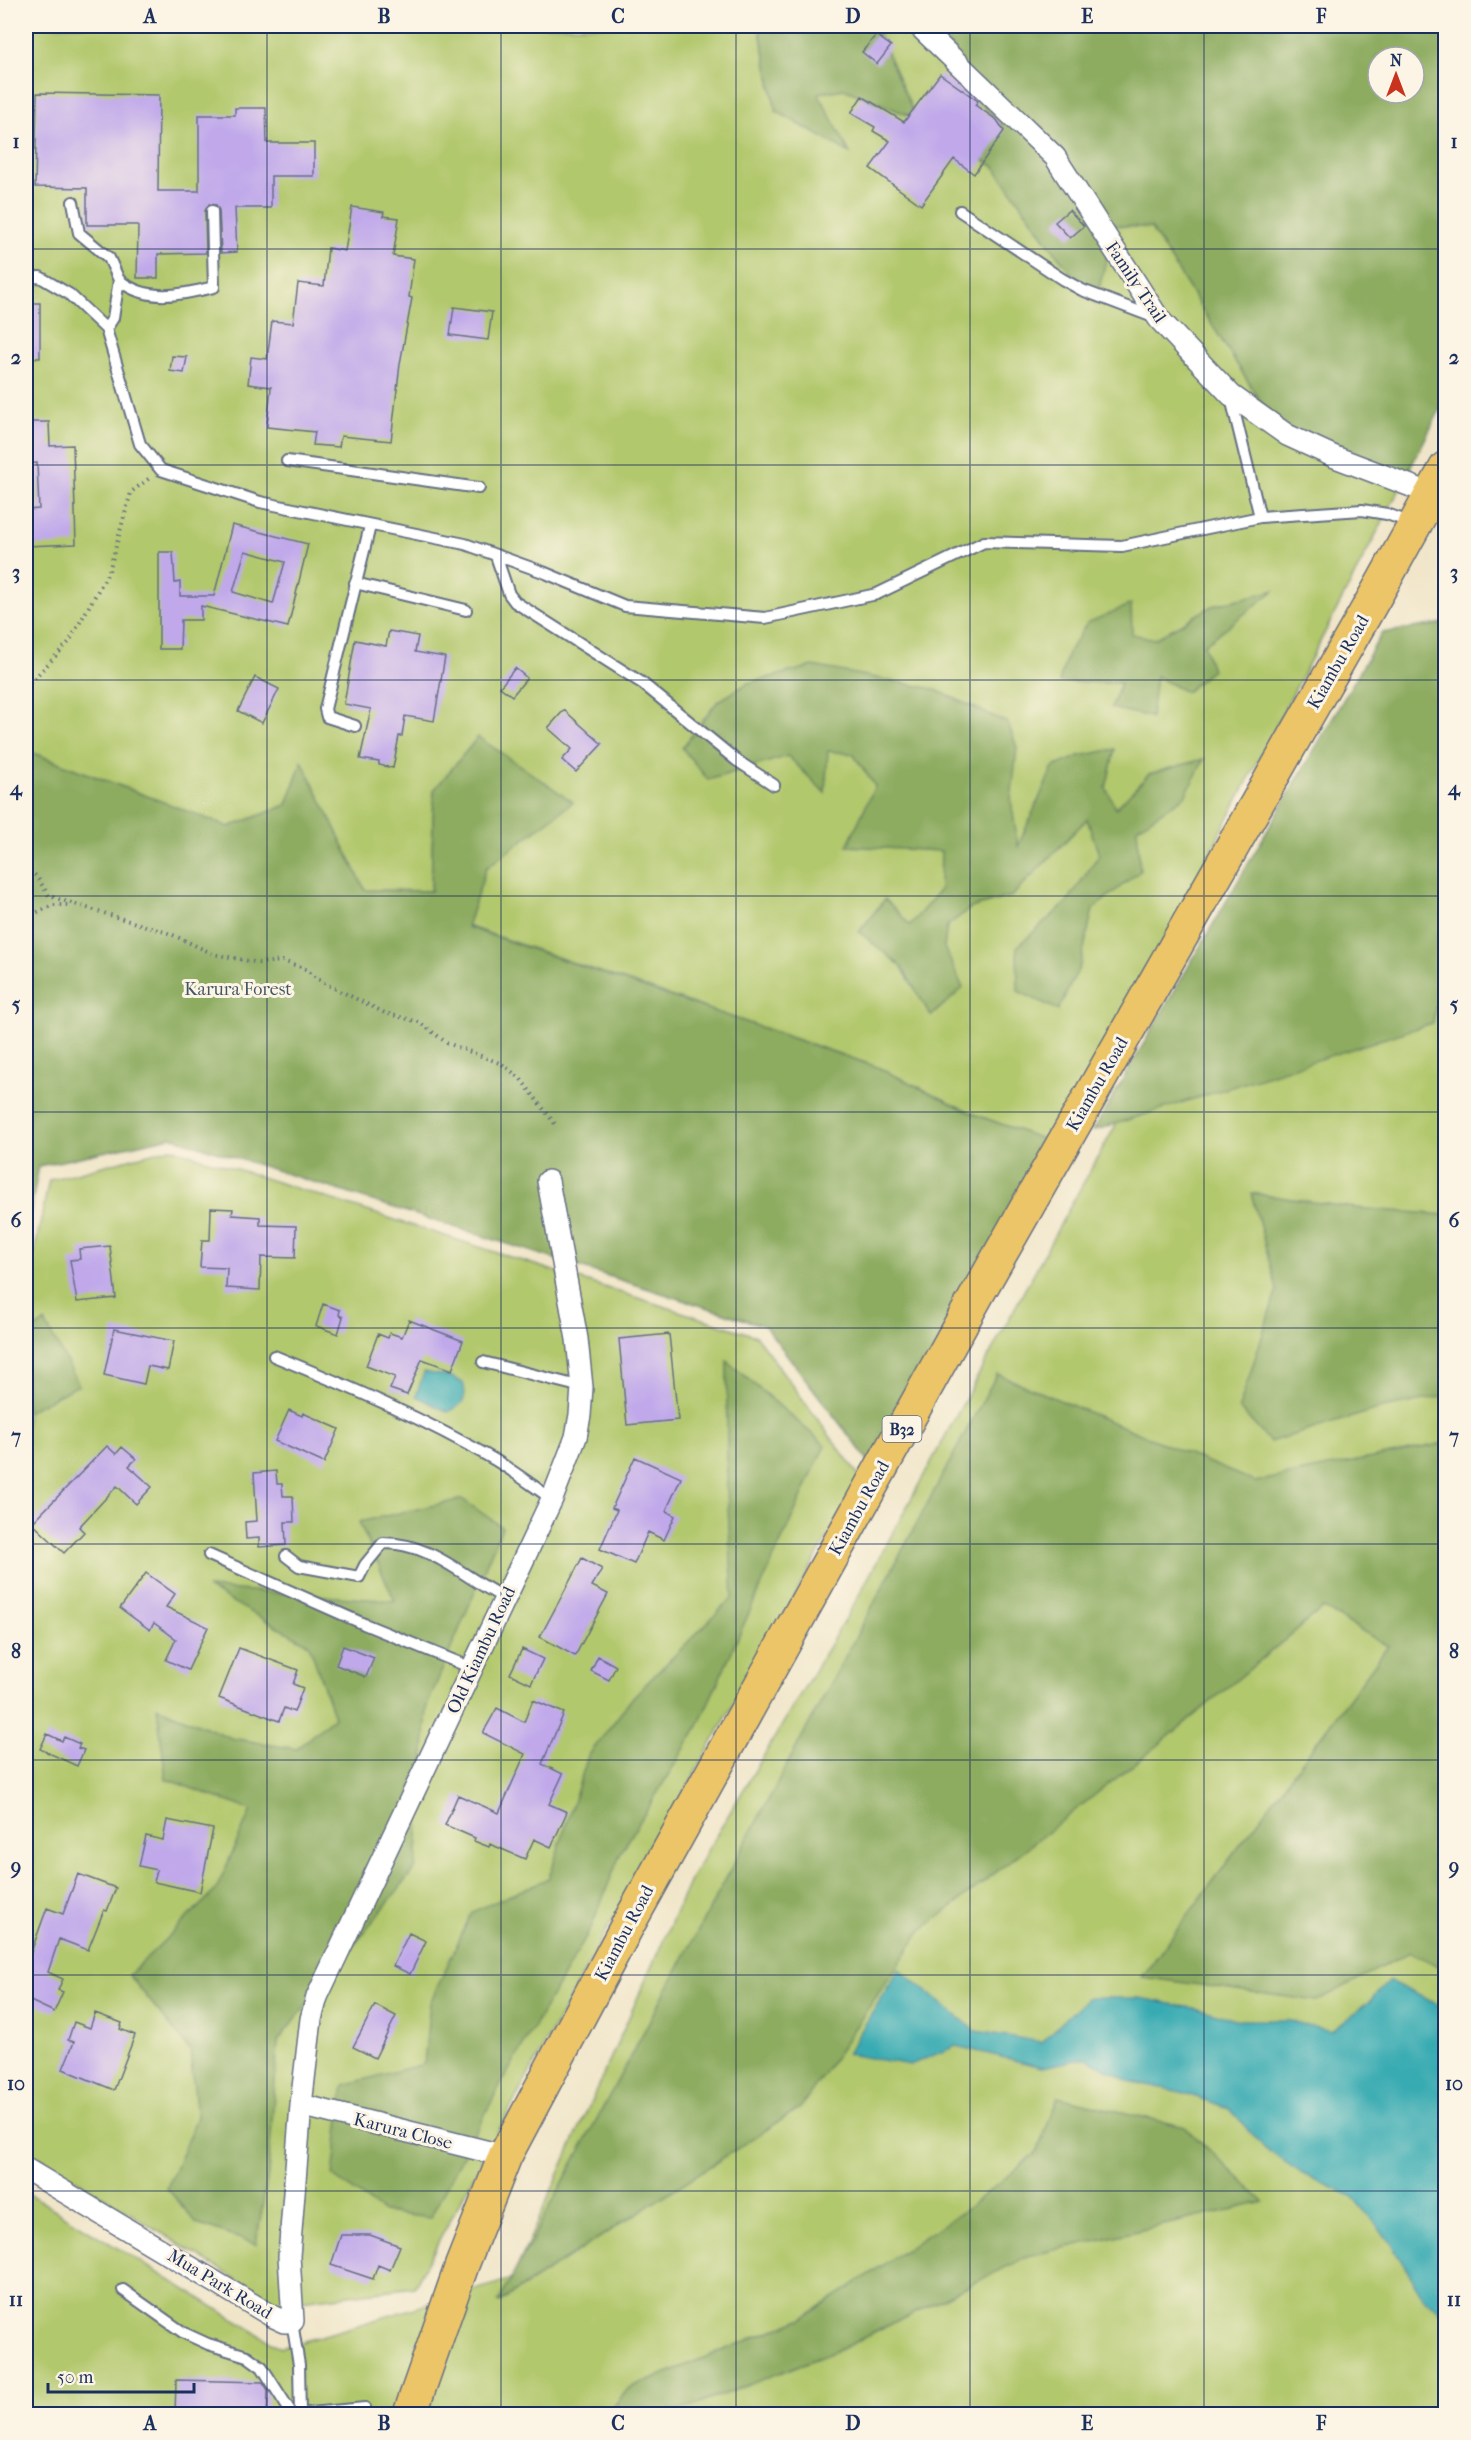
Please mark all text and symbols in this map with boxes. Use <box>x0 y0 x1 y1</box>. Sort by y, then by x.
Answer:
text: A <box>142 5 158 28</box>
text: B <box>377 5 391 28</box>
text: C <box>611 5 625 28</box>
text: D <box>845 5 861 28</box>
text: E <box>1081 5 1093 28</box>
text: F <box>1315 5 1327 28</box>
north arrow <box>1366 45 1426 105</box>
text: N <box>1390 51 1403 70</box>
text: 1 <box>12 130 20 153</box>
text: 1 <box>1450 130 1458 153</box>
street label: Family Trail <box>1101 238 1170 327</box>
text: 2 <box>11 346 21 369</box>
text: 2 <box>1449 346 1459 369</box>
text: 3 <box>12 561 20 584</box>
text: 3 <box>1450 561 1458 584</box>
street label: Kiambu Road <box>1303 611 1374 713</box>
text: 4 <box>9 777 23 801</box>
text: 4 <box>1447 777 1461 801</box>
park label: Karura Forest <box>184 979 292 1000</box>
text: 5 <box>12 993 21 1016</box>
text: 5 <box>1450 993 1459 1016</box>
street label: Kiambu Road <box>1062 1033 1133 1135</box>
text: 6 <box>11 1209 23 1232</box>
text: 6 <box>1449 1209 1461 1232</box>
road number: B32 <box>882 1416 922 1442</box>
text: 7 <box>10 1425 21 1448</box>
text: 7 <box>1448 1425 1459 1448</box>
street label: Kiambu Road <box>825 1457 894 1559</box>
street label: Old Kiambu Road <box>443 1583 520 1717</box>
text: 8 <box>11 1640 21 1663</box>
text: 8 <box>1449 1640 1459 1663</box>
text: 9 <box>10 1856 21 1879</box>
text: 9 <box>1448 1856 1459 1879</box>
street label: Kiambu Road <box>591 1882 658 1985</box>
text: 10 <box>7 2072 25 2095</box>
text: 10 <box>1445 2072 1463 2095</box>
street label: Karura Close <box>351 2109 455 2154</box>
street label: Mua Park Road <box>164 2245 276 2324</box>
text: 11 <box>9 2288 23 2311</box>
text: 11 <box>1447 2288 1461 2311</box>
scale bar <box>48 2356 194 2394</box>
text: 50 m <box>57 2367 94 2388</box>
text: A <box>142 2412 158 2435</box>
text: B <box>377 2412 391 2435</box>
text: C <box>611 2412 625 2435</box>
text: D <box>845 2412 861 2435</box>
text: E <box>1081 2412 1093 2435</box>
text: F <box>1315 2412 1327 2435</box>

